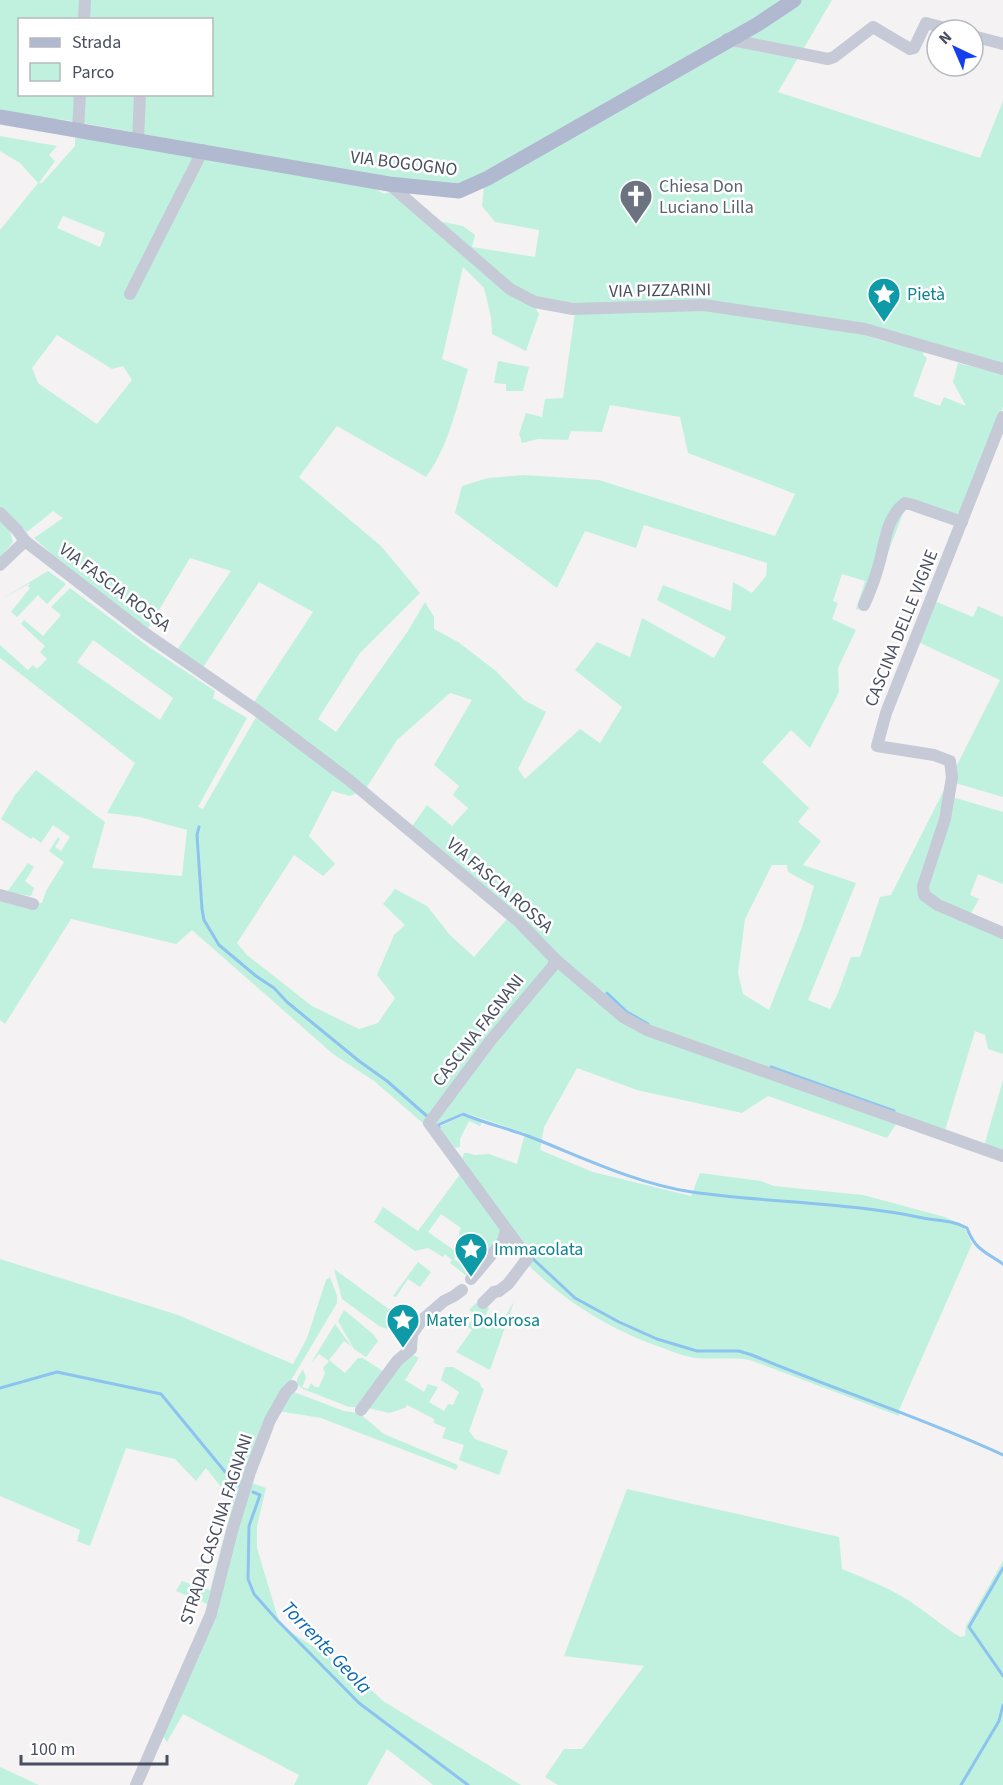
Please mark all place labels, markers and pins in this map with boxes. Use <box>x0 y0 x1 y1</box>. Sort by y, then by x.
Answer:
place label: Chiesa Don Luciano Lilla <box>659 174 754 220</box>
church icon: Chiesa Don Luciano Lilla <box>618 178 654 225</box>
place icon: Pietà <box>866 276 902 323</box>
place label: Pietà <box>907 282 945 307</box>
place icon: Immacolata <box>453 1231 489 1278</box>
place label: Immacolata <box>494 1237 583 1262</box>
place icon: Mater Dolorosa <box>385 1302 421 1349</box>
place label: Mater Dolorosa <box>426 1308 540 1333</box>

